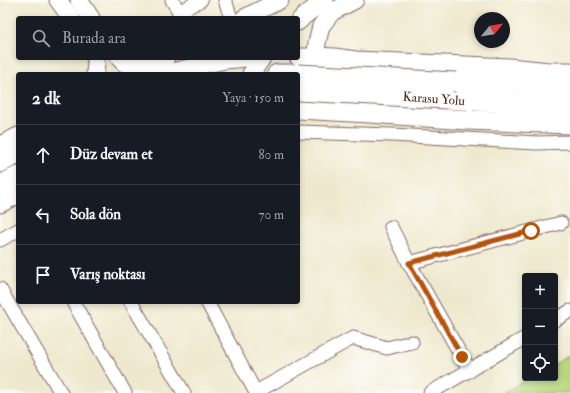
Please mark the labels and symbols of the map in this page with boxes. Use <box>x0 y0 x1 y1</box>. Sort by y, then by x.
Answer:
north arrow <box>474 12 510 48</box>
street label: Karasu Yolu <box>402 89 466 109</box>
route start <box>522 222 540 240</box>
route end <box>453 348 471 366</box>

